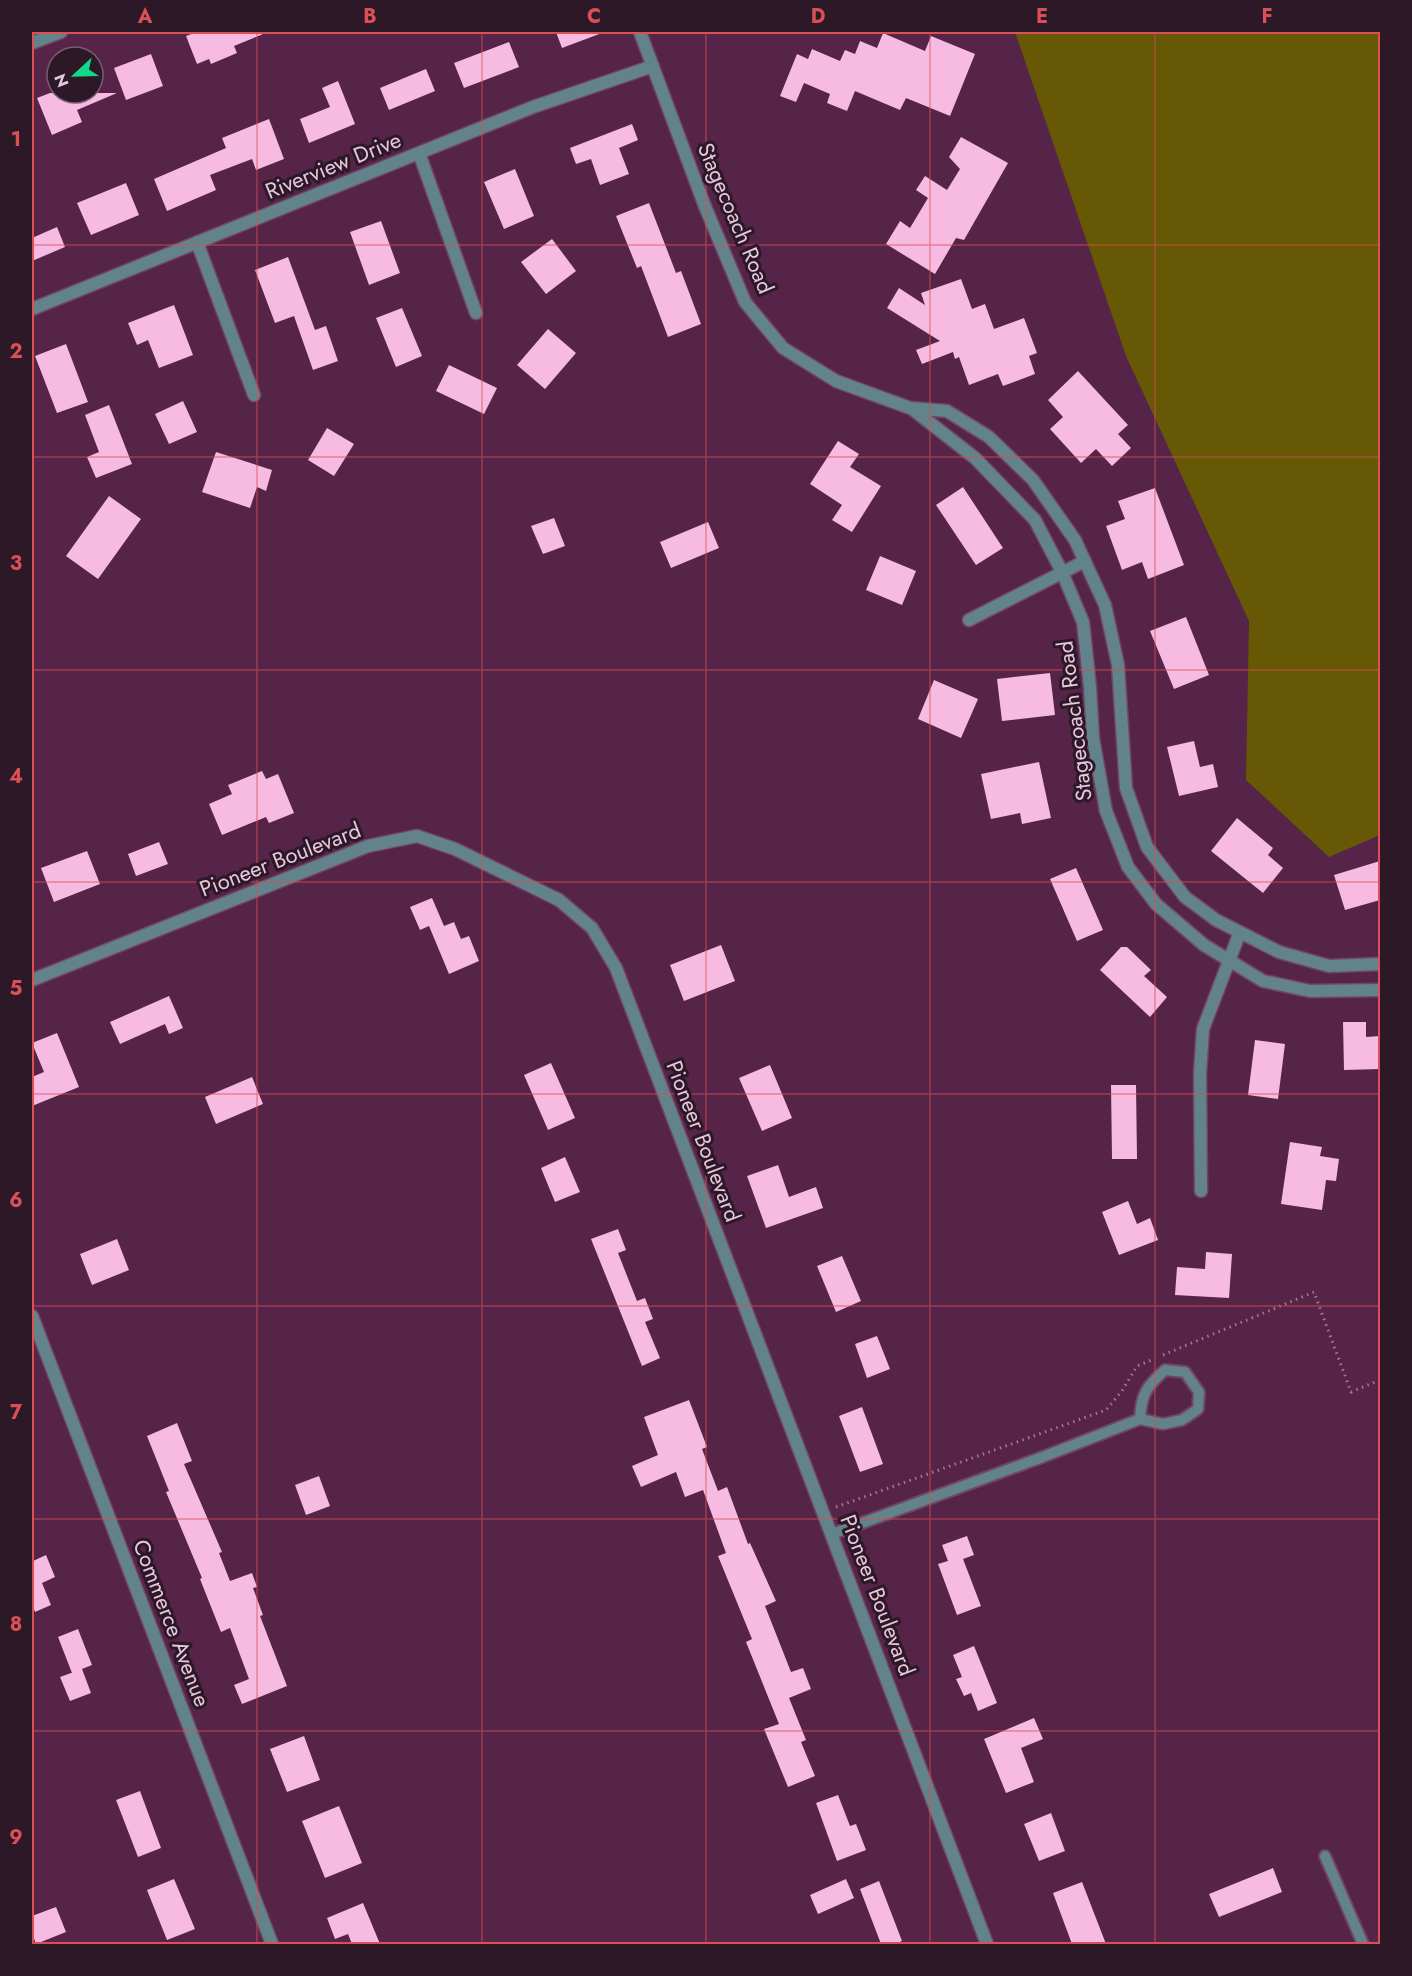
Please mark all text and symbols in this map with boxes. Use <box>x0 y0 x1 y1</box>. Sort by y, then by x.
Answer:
text: A <box>137 2 153 31</box>
text: B <box>363 2 377 31</box>
text: C <box>587 2 601 31</box>
text: D <box>811 2 825 31</box>
text: E <box>1036 2 1048 31</box>
text: F <box>1261 2 1273 31</box>
north arrow <box>45 45 105 105</box>
text: N <box>49 70 75 91</box>
street label: Riverview Drive <box>260 123 406 207</box>
text: 1 <box>11 125 21 154</box>
street label: Stagecoach Road <box>690 138 782 298</box>
text: 2 <box>9 337 23 366</box>
text: 3 <box>10 549 22 578</box>
street label: Stagecoach Road <box>1048 639 1100 803</box>
text: 4 <box>9 762 23 791</box>
street label: Pioneer Boulevard <box>195 814 365 904</box>
text: 5 <box>10 974 23 1003</box>
street label: Pioneer Boulevard <box>659 1056 749 1226</box>
text: 6 <box>9 1186 23 1215</box>
text: 7 <box>10 1398 23 1427</box>
street label: Pioneer Boulevard <box>833 1510 923 1680</box>
street label: Commerce Avenue <box>125 1535 219 1711</box>
text: 8 <box>10 1610 22 1639</box>
text: 9 <box>9 1823 23 1852</box>

